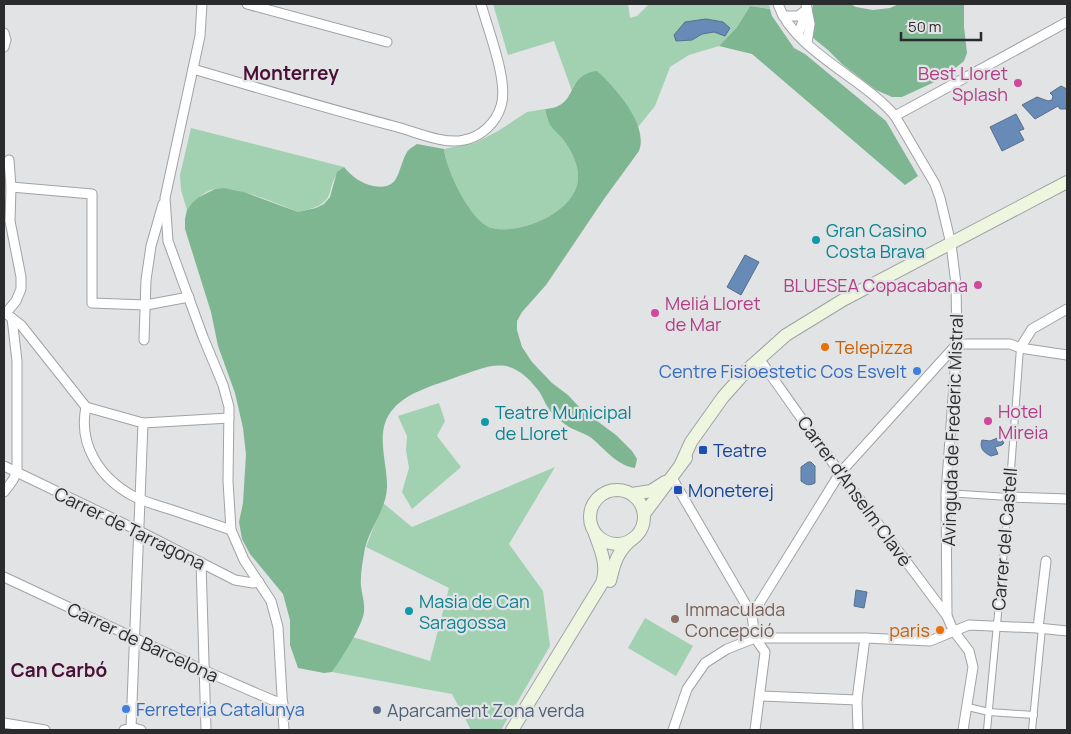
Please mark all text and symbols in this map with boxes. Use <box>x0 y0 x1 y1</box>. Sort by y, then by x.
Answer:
scale bar <box>901 10 981 42</box>
text: 50 m <box>908 16 942 37</box>
district label: Monterrey <box>243 60 339 86</box>
place label: Best Lloret Splash <box>918 61 1008 106</box>
marker: Best Lloret Splash <box>1012 77 1024 89</box>
place label: Gran Casino Costa Brava <box>826 218 927 263</box>
marker: Gran Casino Costa Brava <box>810 234 822 246</box>
place label: BLUESEA Copacabana <box>784 273 968 297</box>
marker: BLUESEA Copacabana <box>972 279 984 291</box>
place label: Meliá Lloret de Mar <box>665 291 761 336</box>
marker: Meliá Lloret de Mar <box>649 307 661 319</box>
street label: Avinguda de Frederic Mistral <box>936 313 968 547</box>
place label: Telepizza <box>835 335 913 359</box>
marker: Telepizza <box>819 341 831 353</box>
place label: Centre Fisioestetic Cos Esvelt <box>659 359 907 383</box>
marker: Centre Fisioestetic Cos Esvelt <box>911 365 923 377</box>
place label: Hotel Mireia <box>998 399 1048 444</box>
place label: Teatre Municipal de Lloret <box>495 400 632 445</box>
street label: Carrer d'Anselm Clavé <box>792 411 918 571</box>
marker: Hotel Mireia <box>982 415 994 427</box>
marker: Teatre Municipal de Lloret <box>479 416 491 428</box>
place label: Teatre <box>713 438 767 462</box>
marker: Teatre <box>697 444 709 456</box>
street label: Carrer del Castell <box>986 467 1022 611</box>
place label: Moneterej <box>688 478 774 502</box>
street label: Carrer de Tarragona <box>51 481 209 575</box>
marker: Moneterej <box>672 484 684 496</box>
place label: Masia de Can Saragossa <box>419 589 530 634</box>
street label: Carrer de Barcelona <box>64 596 222 688</box>
place label: Immaculada Concepció <box>685 597 785 642</box>
marker: Masia de Can Saragossa <box>403 605 415 617</box>
marker: Immaculada Concepció <box>669 613 681 625</box>
place label: paris <box>889 618 930 642</box>
marker: paris <box>934 624 946 636</box>
district label: Can Carbó <box>11 657 107 683</box>
place label: Ferreteria Catalunya <box>136 697 305 721</box>
place label: Aparcament Zona verda <box>387 698 585 722</box>
marker: Ferreteria Catalunya <box>120 703 132 715</box>
marker: Aparcament Zona verda <box>371 704 383 716</box>

